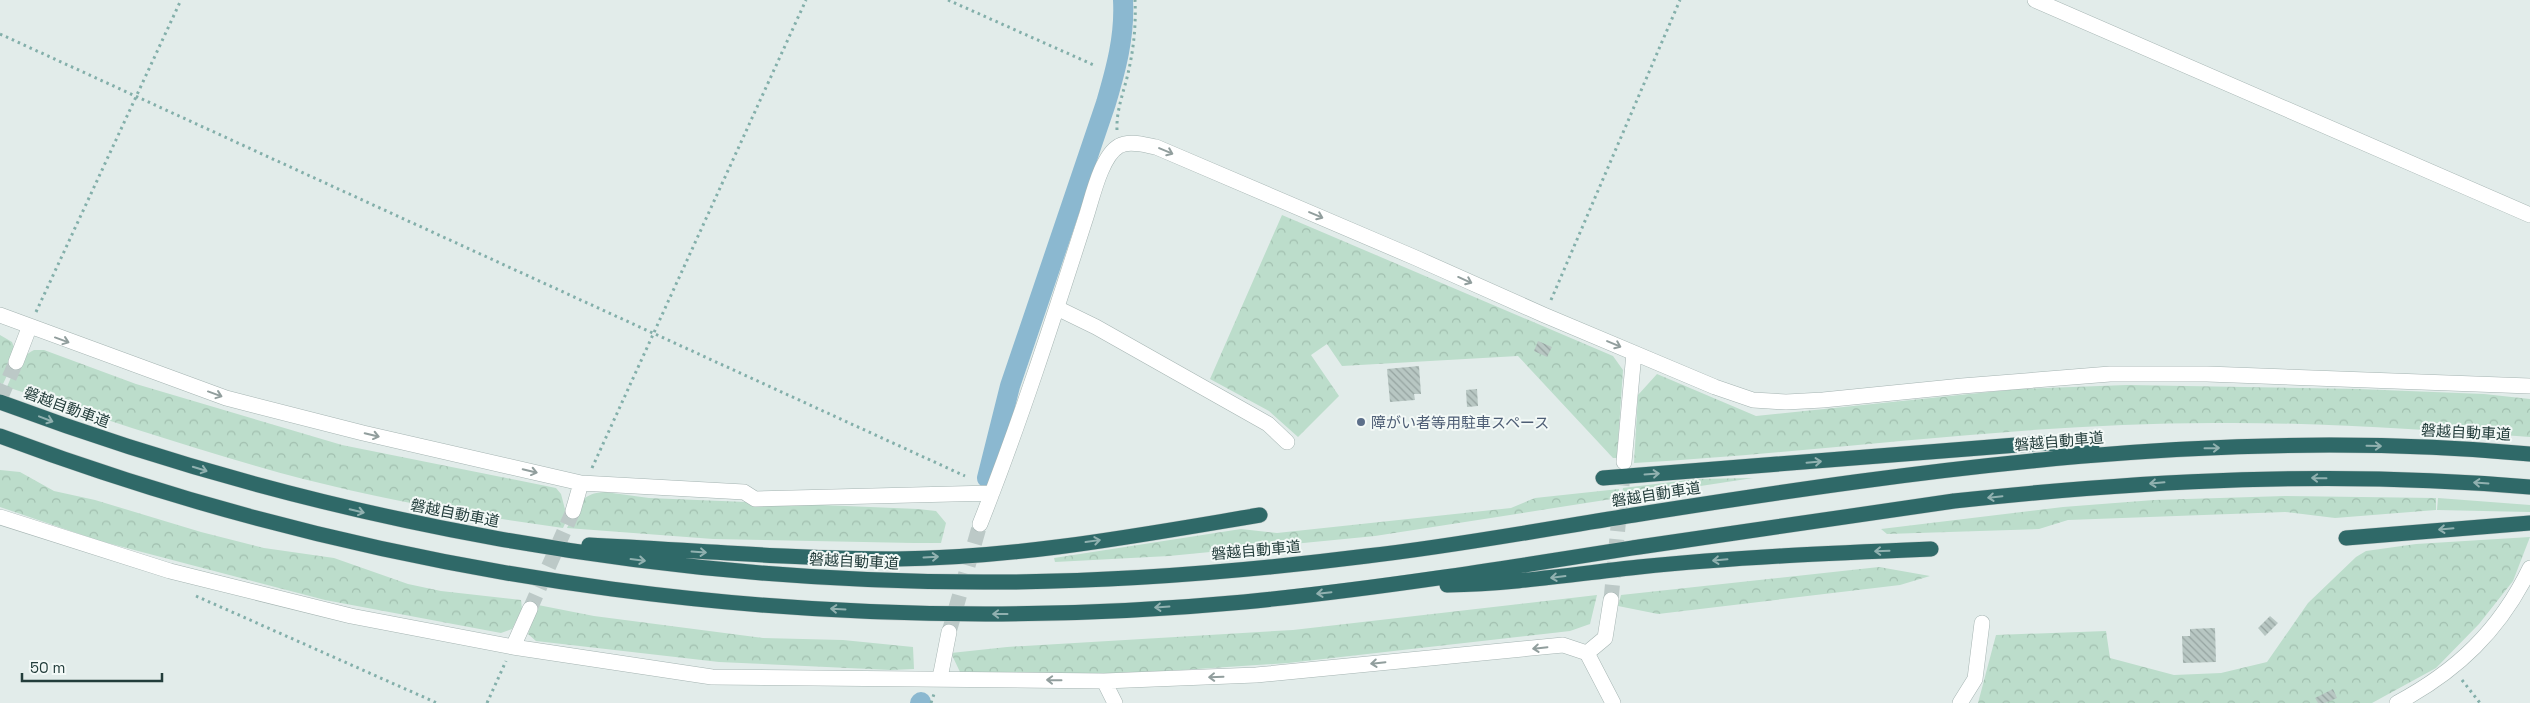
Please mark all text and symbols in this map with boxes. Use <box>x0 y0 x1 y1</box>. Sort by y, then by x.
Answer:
one-way arrow <box>1158 147 1173 157</box>
one-way arrow <box>1308 211 1323 220</box>
one-way arrow <box>1457 275 1472 285</box>
one-way arrow <box>53 335 69 345</box>
one-way arrow <box>1606 340 1621 350</box>
street label: 磐越自動車道 <box>21 383 113 431</box>
one-way arrow <box>206 390 222 399</box>
place label: 障がい者等用駐車スペース <box>1371 413 1549 432</box>
one-way arrow <box>37 415 53 424</box>
marker: 障がい者等用駐車スペース <box>1355 416 1367 428</box>
street label: 磐越自動車道 <box>2421 420 2511 444</box>
street label: 磐越自動車道 <box>2013 428 2105 454</box>
one-way arrow <box>364 431 380 440</box>
one-way arrow <box>2366 441 2382 451</box>
one-way arrow <box>2203 443 2219 452</box>
one-way arrow <box>1805 457 1821 466</box>
one-way arrow <box>192 464 208 474</box>
one-way arrow <box>522 467 538 476</box>
one-way arrow <box>1643 470 1659 479</box>
one-way arrow <box>2311 473 2328 483</box>
street label: 磐越自動車道 <box>1610 478 1702 510</box>
one-way arrow <box>2149 478 2165 488</box>
one-way arrow <box>2474 478 2490 488</box>
one-way arrow <box>1987 492 2003 502</box>
street label: 磐越自動車道 <box>409 495 501 531</box>
one-way arrow <box>349 507 365 516</box>
one-way arrow <box>2439 524 2455 534</box>
one-way arrow <box>1085 536 1101 546</box>
street label: 磐越自動車道 <box>1210 537 1302 563</box>
one-way arrow <box>1874 546 1890 556</box>
one-way arrow <box>691 547 707 556</box>
street label: 磐越自動車道 <box>809 549 899 573</box>
one-way arrow <box>923 552 939 561</box>
one-way arrow <box>1712 555 1728 565</box>
one-way arrow <box>629 556 645 566</box>
one-way arrow <box>1551 572 1567 582</box>
one-way arrow <box>1317 588 1333 598</box>
one-way arrow <box>1155 603 1171 612</box>
one-way arrow <box>830 605 846 614</box>
one-way arrow <box>992 609 1008 619</box>
one-way arrow <box>1532 643 1548 652</box>
scale bar <box>22 650 162 682</box>
text: 50 m <box>30 658 65 677</box>
one-way arrow <box>1370 658 1386 668</box>
one-way arrow <box>1208 672 1224 681</box>
one-way arrow <box>1046 675 1062 685</box>

